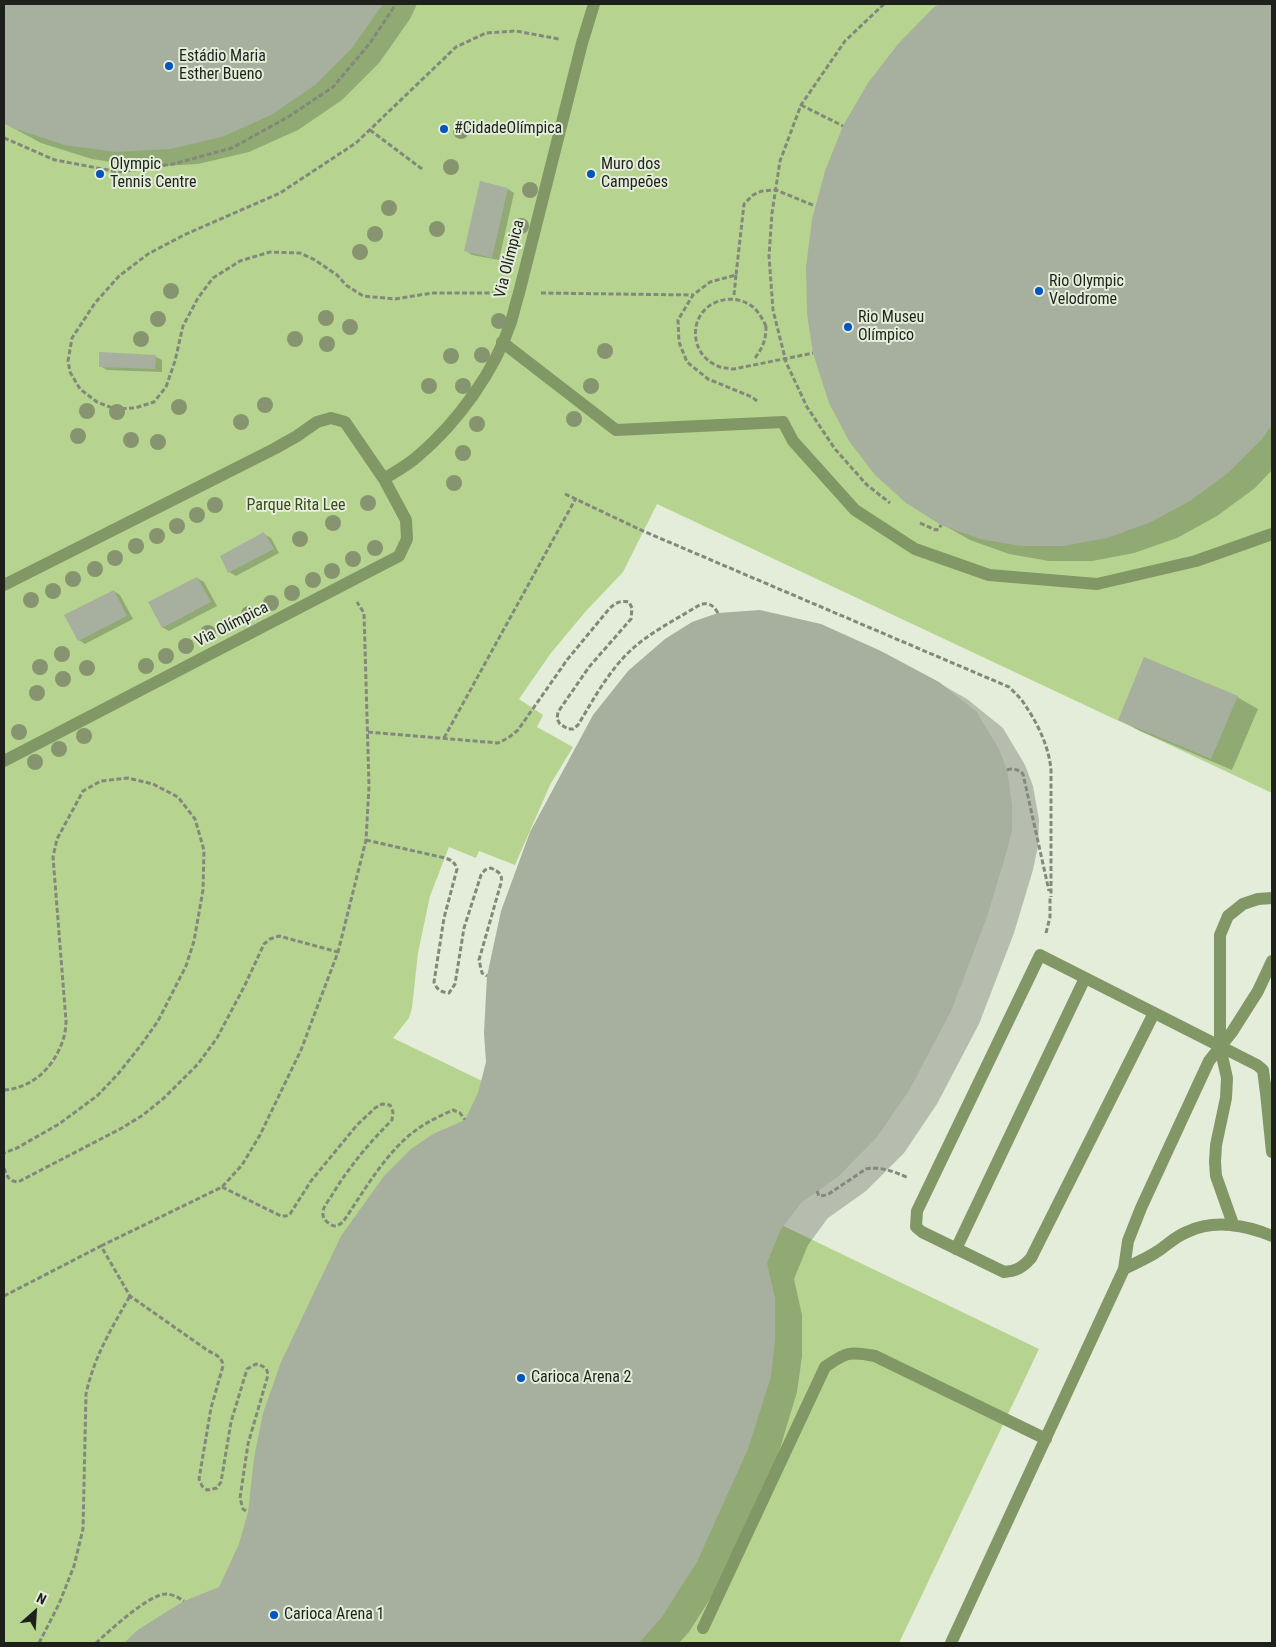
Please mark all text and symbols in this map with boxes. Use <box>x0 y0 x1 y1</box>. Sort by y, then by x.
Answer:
place label: Estádio Maria Esther Bueno <box>179 47 266 85</box>
marker: Estádio Maria Esther Bueno <box>163 60 175 72</box>
place label: #CidadeOlímpica <box>454 119 562 139</box>
marker: #CidadeOlímpica <box>438 123 450 135</box>
place label: Olympic Tennis Centre <box>110 155 196 193</box>
place label: Muro dos Campeões <box>601 155 668 193</box>
marker: Olympic Tennis Centre <box>94 168 106 180</box>
marker: Muro dos Campeões <box>585 168 597 180</box>
street label: Via Olímpica <box>491 218 529 300</box>
place label: Rio Olympic Velodrome <box>1049 272 1124 310</box>
marker: Rio Olympic Velodrome <box>1033 285 1045 297</box>
place label: Rio Museu Olímpico <box>858 308 924 346</box>
marker: Rio Museu Olímpico <box>842 321 854 333</box>
park label: Parque Rita Lee <box>247 496 345 516</box>
street label: Via Olímpica <box>192 598 272 652</box>
place label: Carioca Arena 2 <box>531 1368 631 1388</box>
marker: Carioca Arena 2 <box>515 1372 527 1384</box>
north arrow <box>10 1587 60 1637</box>
text: N <box>34 1589 49 1608</box>
place label: Carioca Arena 1 <box>284 1605 384 1625</box>
marker: Carioca Arena 1 <box>268 1609 280 1621</box>

